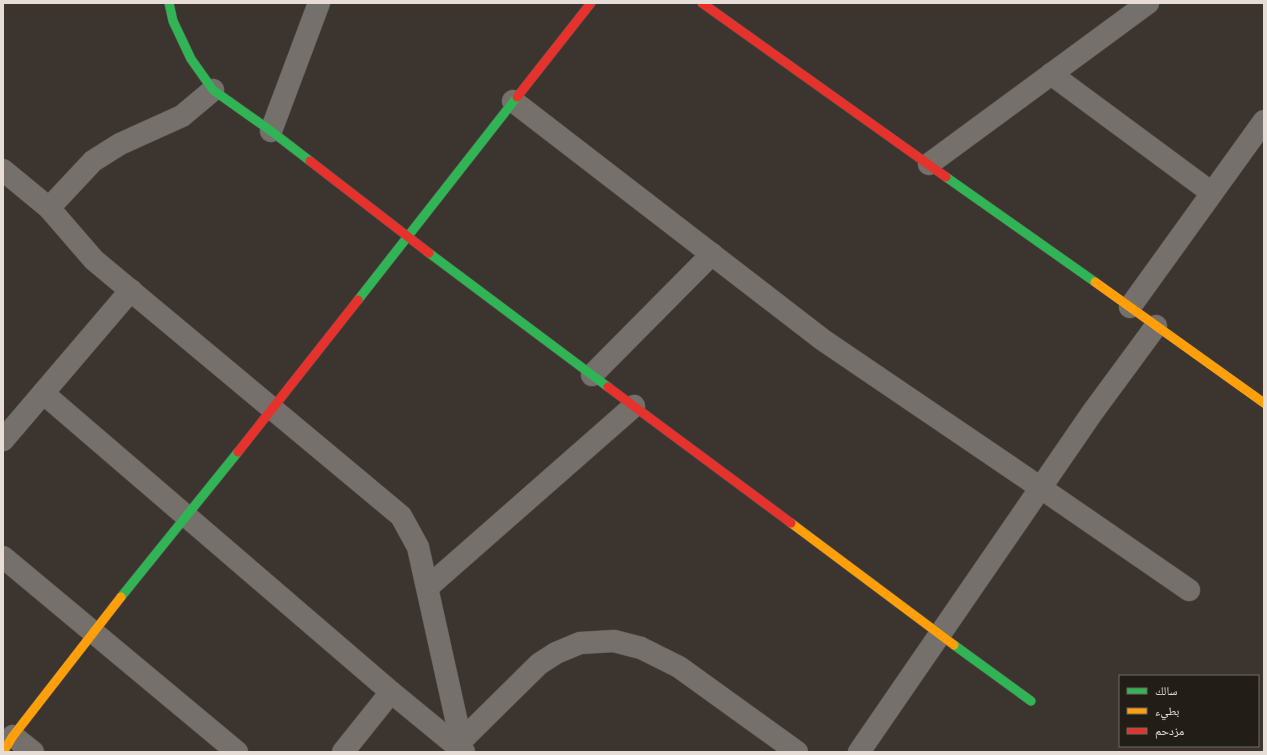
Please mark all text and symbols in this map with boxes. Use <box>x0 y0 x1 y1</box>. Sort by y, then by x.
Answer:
legend <box>1119 675 1259 747</box>
text: سالك <box>1155 685 1177 697</box>
text: بطيء <box>1155 705 1179 721</box>
text: مزدحم <box>1155 725 1184 739</box>

